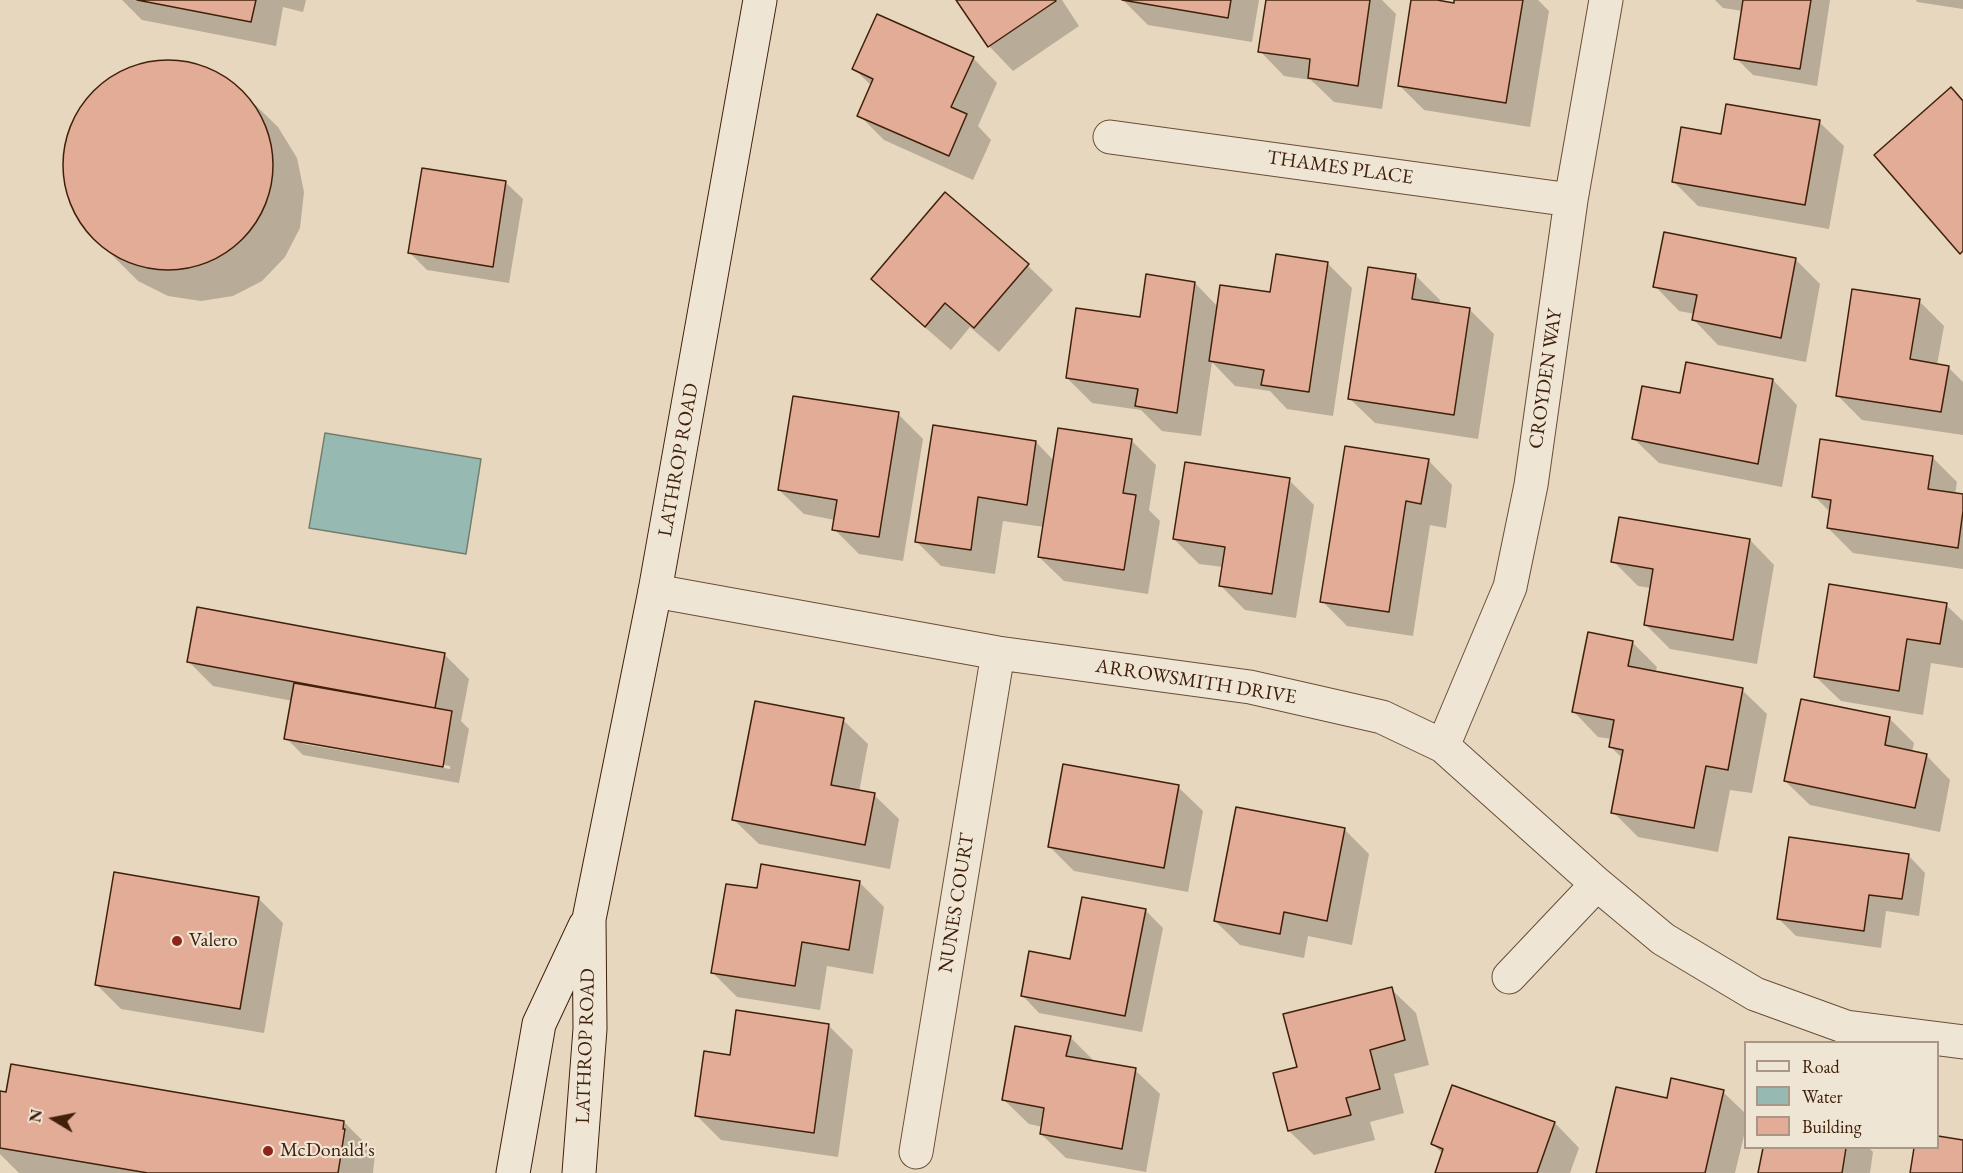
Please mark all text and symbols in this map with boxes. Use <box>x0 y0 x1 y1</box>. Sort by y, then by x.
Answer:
street label: THAMES PLACE <box>1265 146 1415 190</box>
street label: CROYDEN WAY <box>1524 308 1568 450</box>
street label: LATHROP ROAD <box>654 381 704 539</box>
street label: ARROWSMITH DRIVE <box>1094 654 1298 710</box>
street label: NUNES COURT <box>934 832 980 974</box>
place label: Valero <box>189 929 238 953</box>
marker: Valero <box>170 934 184 948</box>
street label: LATHROP ROAD <box>571 968 601 1124</box>
legend <box>1744 1041 1939 1149</box>
text: Road <box>1802 1055 1840 1078</box>
text: Water <box>1802 1085 1843 1108</box>
north arrow <box>24 1089 84 1149</box>
text: N <box>24 1108 47 1124</box>
text: Building <box>1802 1115 1862 1138</box>
place label: McDonald's <box>280 1139 375 1163</box>
marker: McDonald's <box>261 1144 275 1158</box>

